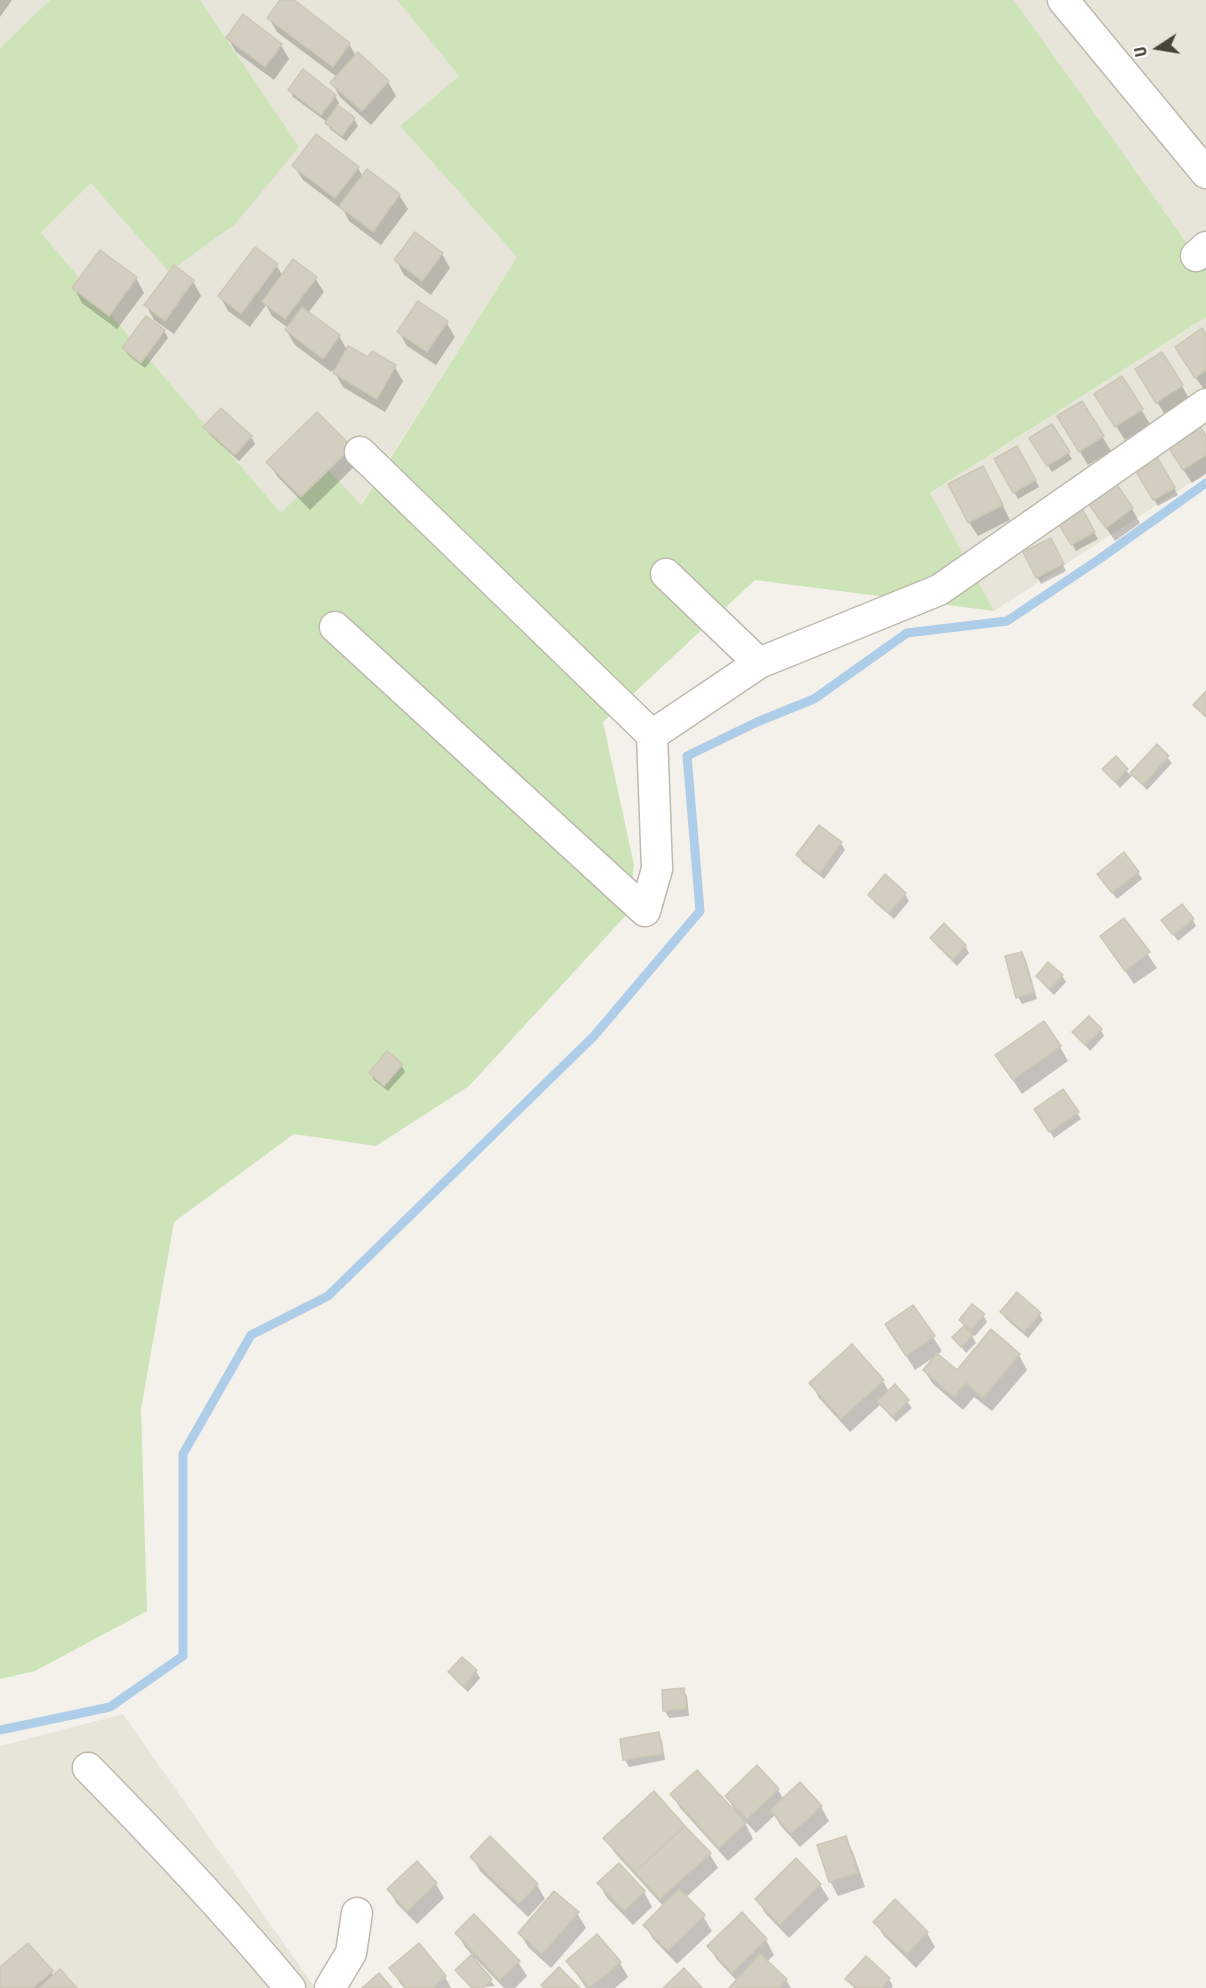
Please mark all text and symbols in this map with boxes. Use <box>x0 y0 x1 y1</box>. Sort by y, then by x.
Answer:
north arrow <box>1128 18 1188 78</box>
text: U <box>1131 45 1150 58</box>

